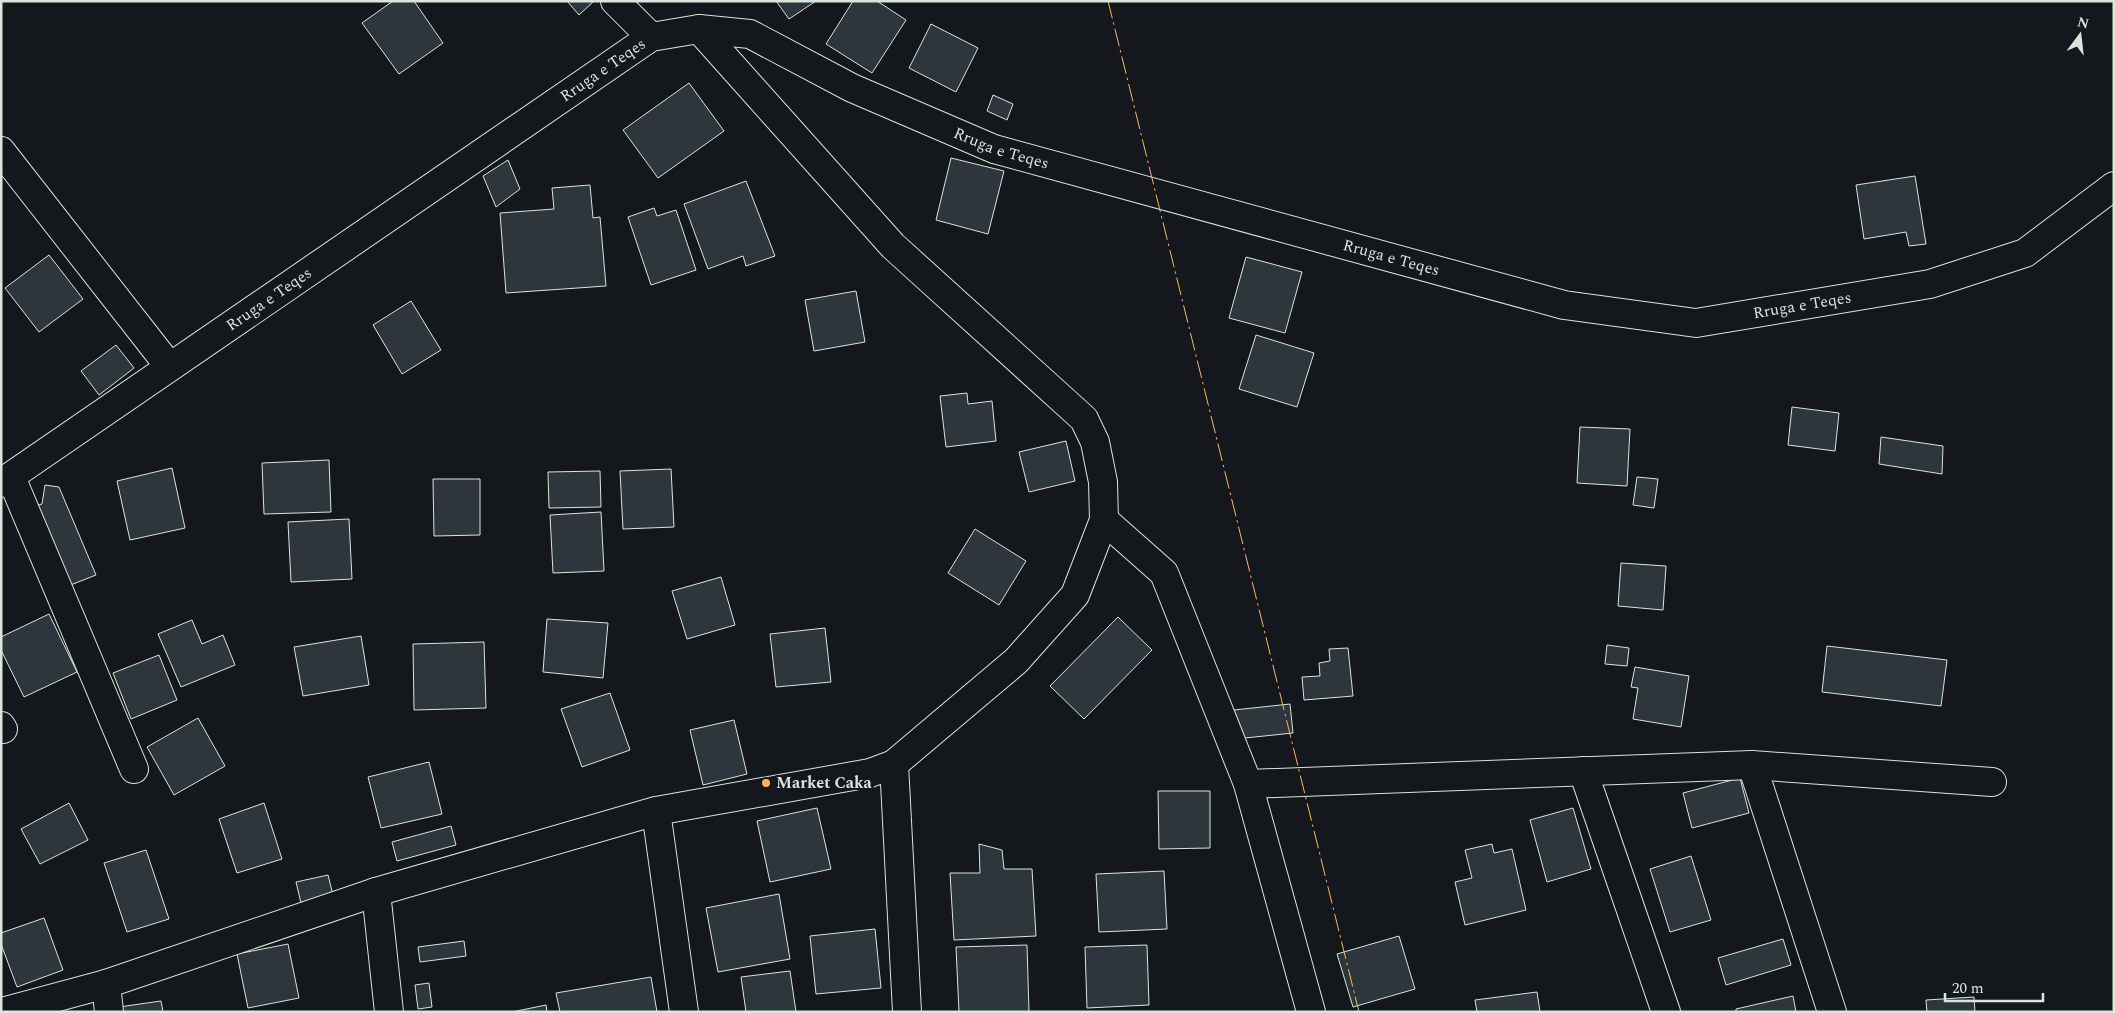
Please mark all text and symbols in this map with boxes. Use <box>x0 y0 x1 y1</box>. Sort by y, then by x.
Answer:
north arrow <box>2055 10 2105 60</box>
text: N <box>2075 11 2091 35</box>
street label: Rruga e Teqes <box>555 32 651 108</box>
street label: Rruga e Teqes <box>950 121 1052 176</box>
street label: Rruga e Teqes <box>1340 233 1442 282</box>
street label: Rruga e Teqes <box>221 261 317 337</box>
street label: Rruga e Teqes <box>1751 285 1853 325</box>
place label: Market Caka <box>776 771 873 795</box>
marker: Market Caka <box>760 777 772 789</box>
scale bar <box>1945 970 2042 1002</box>
text: 20 m <box>1952 977 1984 1000</box>

